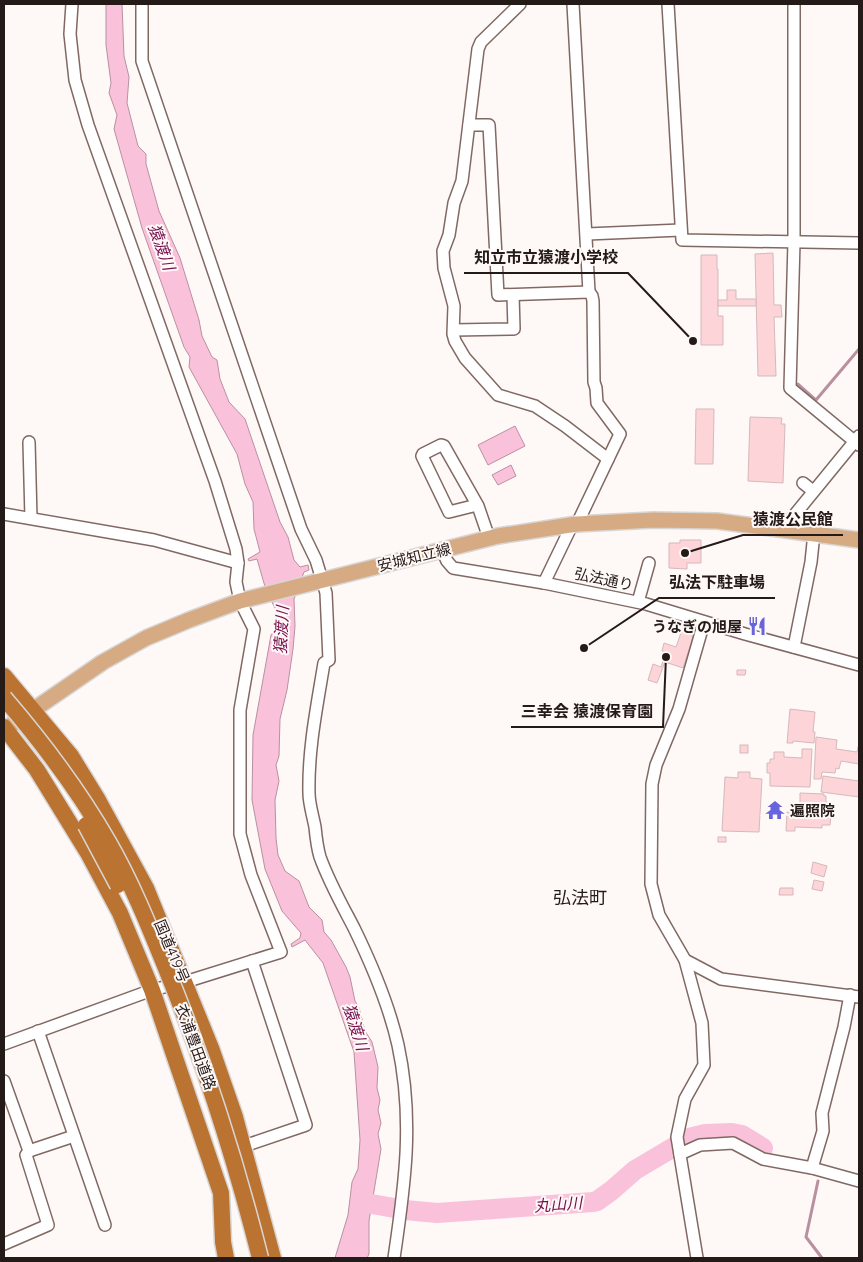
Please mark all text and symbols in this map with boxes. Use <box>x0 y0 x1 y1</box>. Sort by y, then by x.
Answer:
water label: 猿渡川 <box>144 221 180 275</box>
callout: 知立市立猿渡小学校 <box>464 242 628 273</box>
text: 知立市立猿渡小学校 <box>474 247 618 267</box>
callout: 猿渡公民館 <box>743 504 843 535</box>
text: 猿渡公民館 <box>753 509 833 529</box>
street label: 安城知立線 <box>375 539 453 575</box>
street label: 弘法通り <box>573 563 635 595</box>
callout: 弘法下駐車場 <box>659 567 775 598</box>
text: 弘法下駐車場 <box>669 572 765 592</box>
water label: 猿渡川 <box>270 604 292 654</box>
restaurant icon: うなぎの旭屋 <box>746 615 768 637</box>
place label: うなぎの旭屋 <box>652 617 742 636</box>
callout: 三幸会 猿渡保育園 <box>511 696 663 727</box>
text: 三幸会 猿渡保育園 <box>521 701 653 721</box>
temple icon: 遍照院 <box>764 799 786 821</box>
place label: 遍照院 <box>790 801 835 820</box>
district label: 弘法町 <box>553 886 607 909</box>
street label: 国道419号 <box>150 917 194 985</box>
street label: 衣浦豊田道路 <box>172 1001 220 1093</box>
water label: 猿渡川 <box>339 1001 374 1055</box>
water label: 丸山川 <box>533 1192 585 1216</box>

